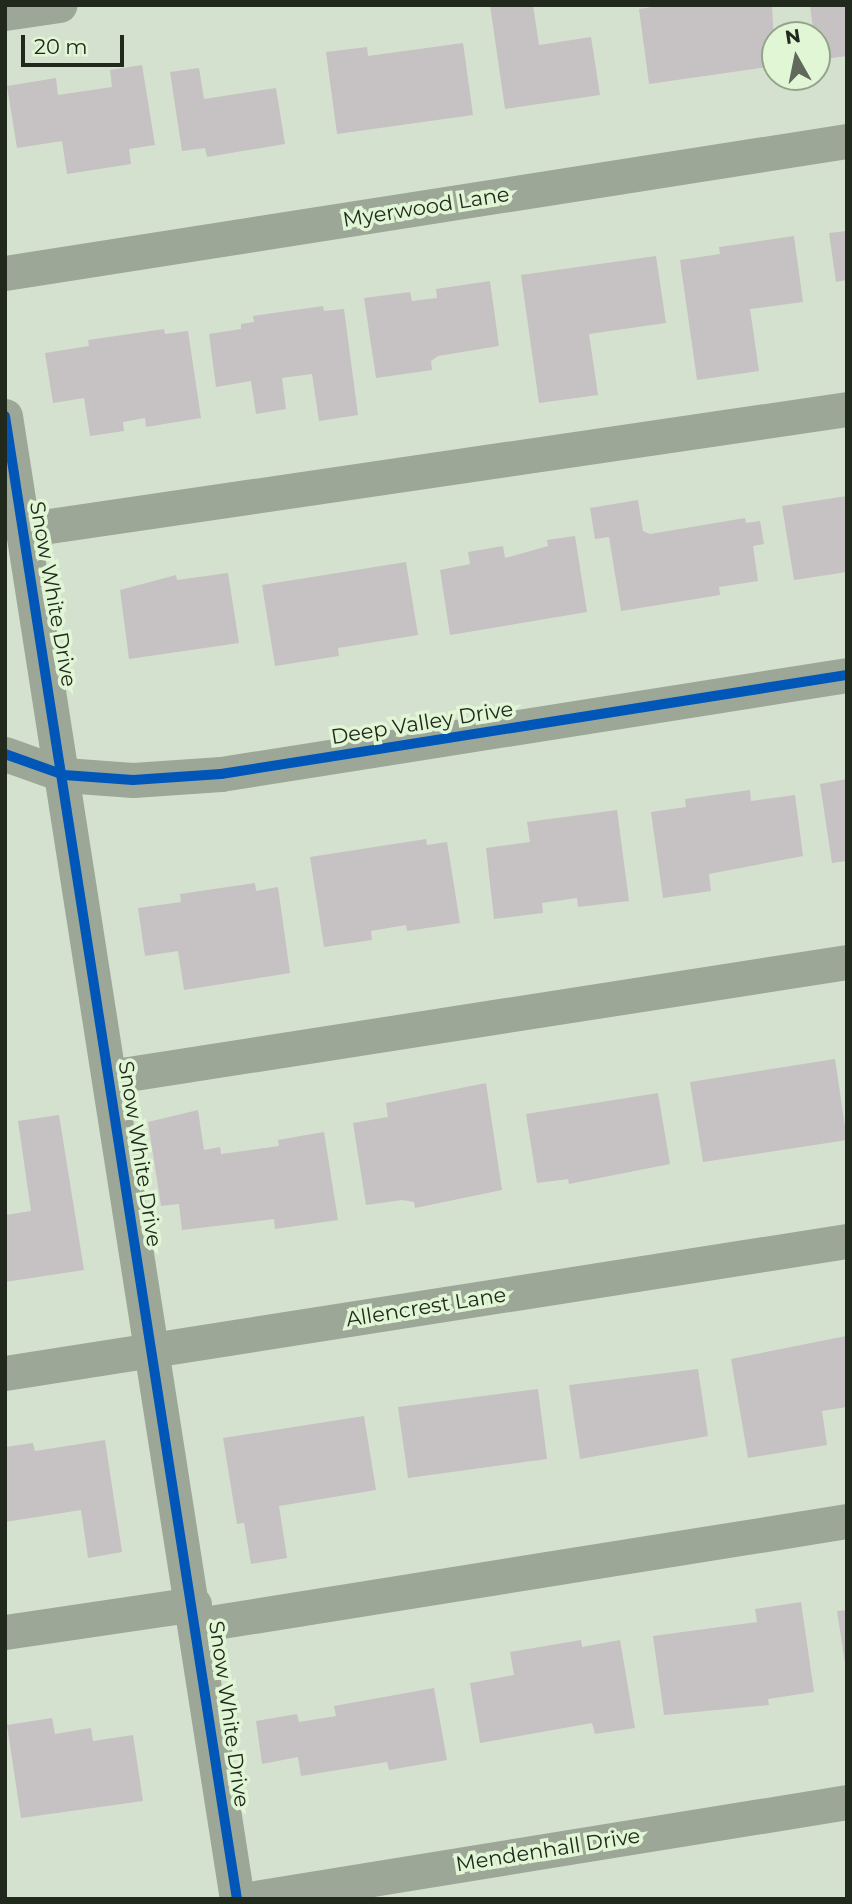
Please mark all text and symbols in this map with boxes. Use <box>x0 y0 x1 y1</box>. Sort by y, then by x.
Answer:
scale bar <box>24 21 128 65</box>
north arrow <box>761 21 831 91</box>
text: N <box>784 24 802 49</box>
text: 20 m <box>34 34 88 59</box>
street label: Myerwood Lane <box>341 181 511 233</box>
street label: Snow White Drive <box>24 499 82 689</box>
street label: Deep Valley Drive <box>329 696 515 750</box>
street label: Snow White Drive <box>113 1059 167 1249</box>
street label: Allencrest Lane <box>344 1282 508 1332</box>
street label: Snow White Drive <box>203 1619 255 1809</box>
street label: Mendenhall Drive <box>454 1823 642 1877</box>

